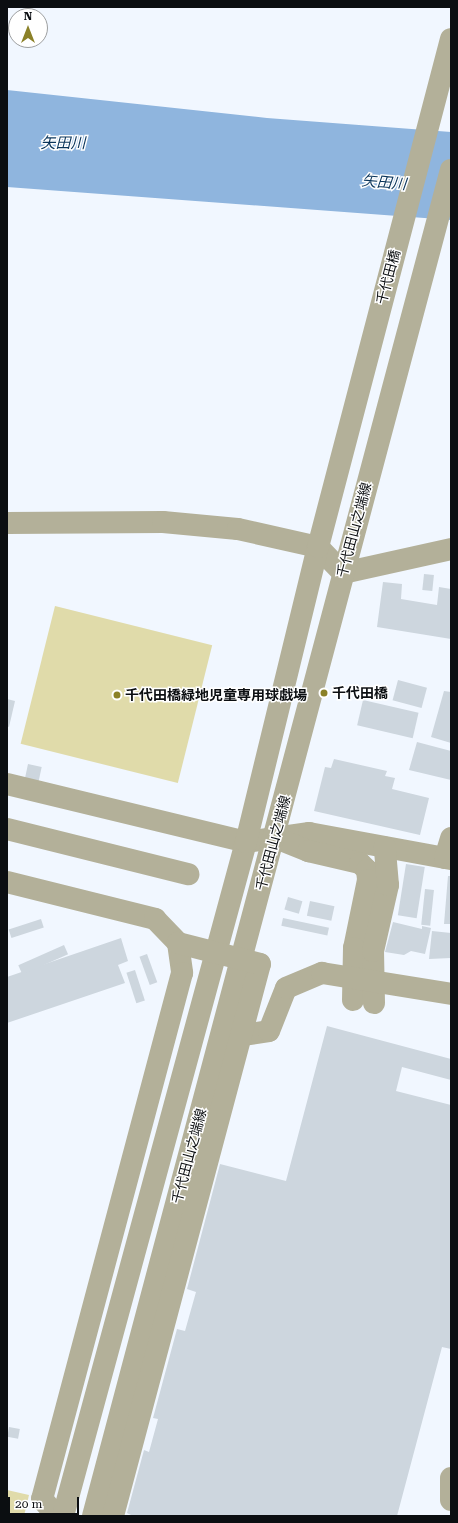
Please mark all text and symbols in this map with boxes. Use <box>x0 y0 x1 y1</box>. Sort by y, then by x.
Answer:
north arrow <box>8 8 48 48</box>
text: N <box>24 10 32 23</box>
water label: 矢田川 <box>41 135 85 153</box>
water label: 矢田川 <box>361 172 407 194</box>
street label: 千代田橋 <box>373 248 403 306</box>
street label: 千代田山之端線 <box>333 480 375 580</box>
place label: 千代田橋 <box>332 685 388 701</box>
place label: 千代田橋緑地児童専用球戯場 <box>125 687 307 703</box>
marker: 千代田橋 <box>319 688 329 698</box>
marker: 千代田橋緑地児童専用球戯場 <box>112 690 122 700</box>
street label: 千代田山之端線 <box>252 793 294 893</box>
street label: 千代田山之端線 <box>168 1106 210 1206</box>
scale bar <box>10 1489 81 1515</box>
text: 20 m <box>15 1497 42 1511</box>

